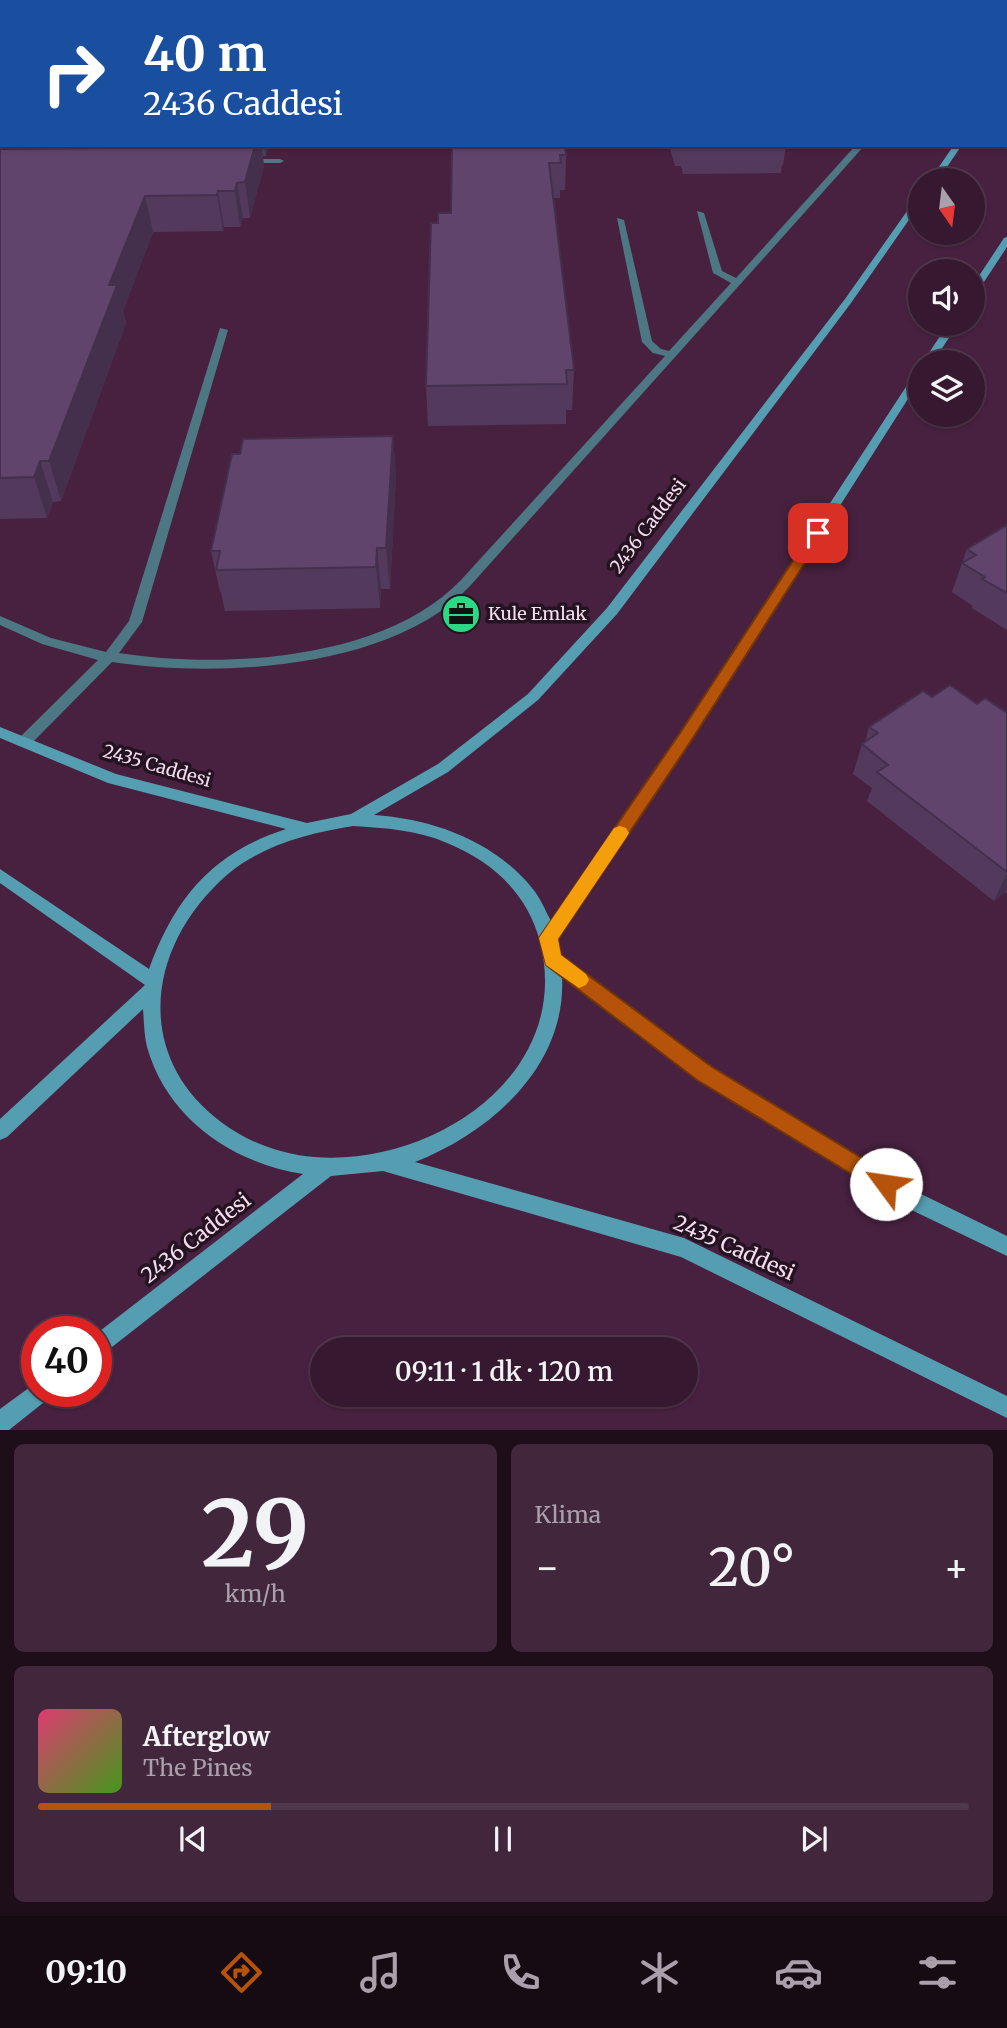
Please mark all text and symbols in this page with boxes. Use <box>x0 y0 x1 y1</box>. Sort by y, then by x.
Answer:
text: 40 m <box>143 23 267 84</box>
icon: right <box>28 28 119 119</box>
text: 2436 Caddesi <box>143 84 343 124</box>
north arrow <box>908 168 985 245</box>
map controls <box>908 168 985 427</box>
button: sound <box>908 259 985 336</box>
button: layers <box>908 350 985 427</box>
street label: 2436 Caddesi <box>605 474 691 578</box>
pin <box>788 503 848 563</box>
icon: arrive <box>799 514 837 552</box>
office icon: Kule Emlak <box>440 593 482 635</box>
place label: Kule Emlak <box>488 602 587 625</box>
street label: 2435 Caddesi <box>100 739 214 792</box>
position arrow <box>849 1147 923 1221</box>
street label: 2436 Caddesi <box>136 1186 256 1289</box>
street label: 2435 Caddesi <box>669 1209 799 1286</box>
speed limit sign: 40 <box>21 1316 112 1407</box>
text: 09:11 · 1 dk · 120 m <box>395 1355 613 1388</box>
text: 29 <box>201 1476 309 1591</box>
text: Klima <box>535 1500 601 1529</box>
text: 20° <box>708 1535 795 1600</box>
text: − <box>535 1544 560 1591</box>
text: + <box>944 1544 969 1591</box>
text: km/h <box>225 1579 286 1608</box>
text: Afterglow <box>143 1720 270 1753</box>
text: The Pines <box>143 1753 253 1782</box>
icon: previous <box>174 1820 212 1858</box>
icon: pause <box>484 1820 522 1858</box>
icon: next <box>795 1820 833 1858</box>
icon: directions <box>217 1948 266 1997</box>
icon: music <box>356 1948 405 1997</box>
icon: phone <box>496 1948 545 1997</box>
icon: climate <box>635 1948 684 1997</box>
icon: car <box>774 1948 823 1997</box>
icon: filters <box>913 1948 962 1997</box>
text: 09:10 <box>45 1952 127 1992</box>

